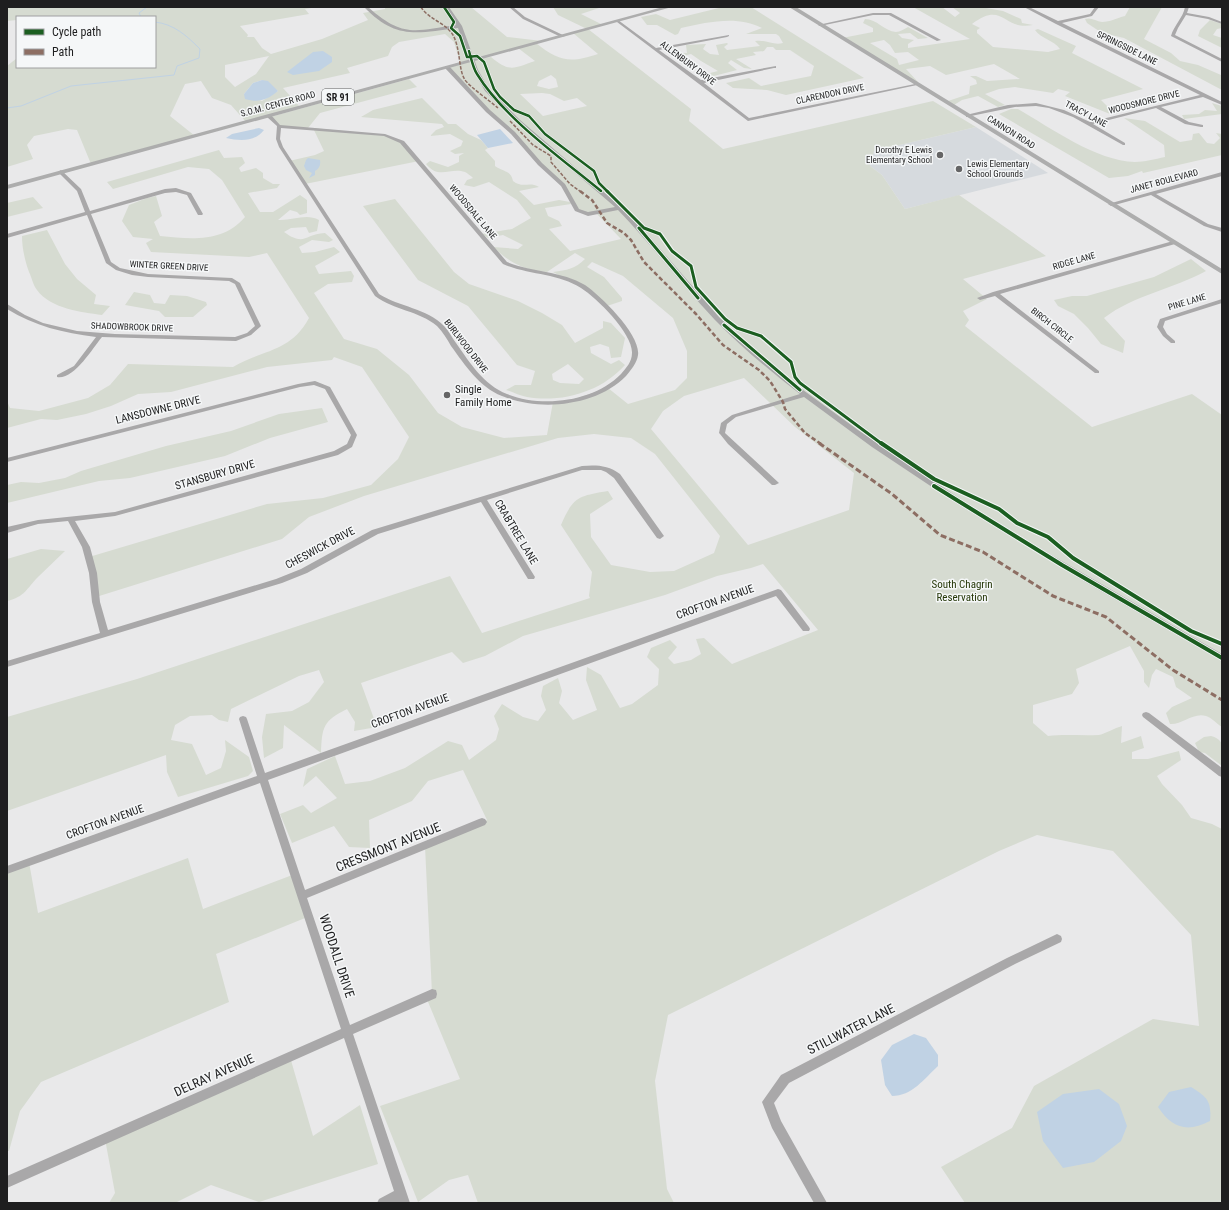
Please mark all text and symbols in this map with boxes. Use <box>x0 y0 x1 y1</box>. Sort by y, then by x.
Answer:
legend <box>16 16 156 68</box>
text: Cycle path <box>52 25 102 39</box>
street label: SPRINGSIDE LANE <box>1095 29 1159 67</box>
street label: ALLENBURY DRIVE <box>658 39 718 87</box>
text: Path <box>52 45 74 59</box>
street label: CLARENDON DRIVE <box>795 82 865 106</box>
street label: WOODSMORE DRIVE <box>1108 88 1181 116</box>
street label: S.O.M. CENTER ROAD <box>239 89 317 119</box>
road number: SR 91 <box>322 89 354 105</box>
street label: TRACY LANE <box>1063 99 1109 129</box>
street label: CANNON ROAD <box>985 113 1037 151</box>
place label: Dorothy E Lewis Elementary School <box>866 145 932 165</box>
marker: Dorothy E Lewis Elementary School <box>935 150 945 160</box>
place label: Lewis Elementary School Grounds <box>967 159 1029 179</box>
marker: Lewis Elementary School Grounds <box>954 164 964 174</box>
street label: JANET BOULEVARD <box>1129 167 1199 195</box>
street label: WOODSDALE LANE <box>447 183 499 242</box>
street label: RIDGE LANE <box>1052 250 1097 272</box>
street label: WINTER GREEN DRIVE <box>129 259 209 273</box>
street label: PINE LANE <box>1167 291 1208 312</box>
street label: BIRCH CIRCLE <box>1029 305 1075 345</box>
street label: BURLWOOD DRIVE <box>442 317 490 375</box>
street label: SHADOWBROOK DRIVE <box>91 321 174 333</box>
place label: Single Family Home <box>455 383 512 409</box>
marker: Single Family Home <box>442 390 452 400</box>
street label: LANSDOWNE DRIVE <box>114 393 202 427</box>
street label: STANSBURY DRIVE <box>174 457 257 493</box>
street label: CRABTREE LANE <box>492 497 541 567</box>
street label: CHESWICK DRIVE <box>283 524 357 572</box>
park label: South Chagrin Reservation <box>931 578 993 604</box>
street label: CROFTON AVENUE <box>674 582 756 622</box>
street label: CROFTON AVENUE <box>369 691 451 731</box>
street label: CROFTON AVENUE <box>64 802 146 842</box>
street label: CRESSMONT AVENUE <box>333 819 443 875</box>
street label: WOODALL DRIVE <box>316 912 358 1000</box>
street label: STILLWATER LANE <box>805 1001 897 1057</box>
street label: DELRAY AVENUE <box>172 1051 256 1099</box>

